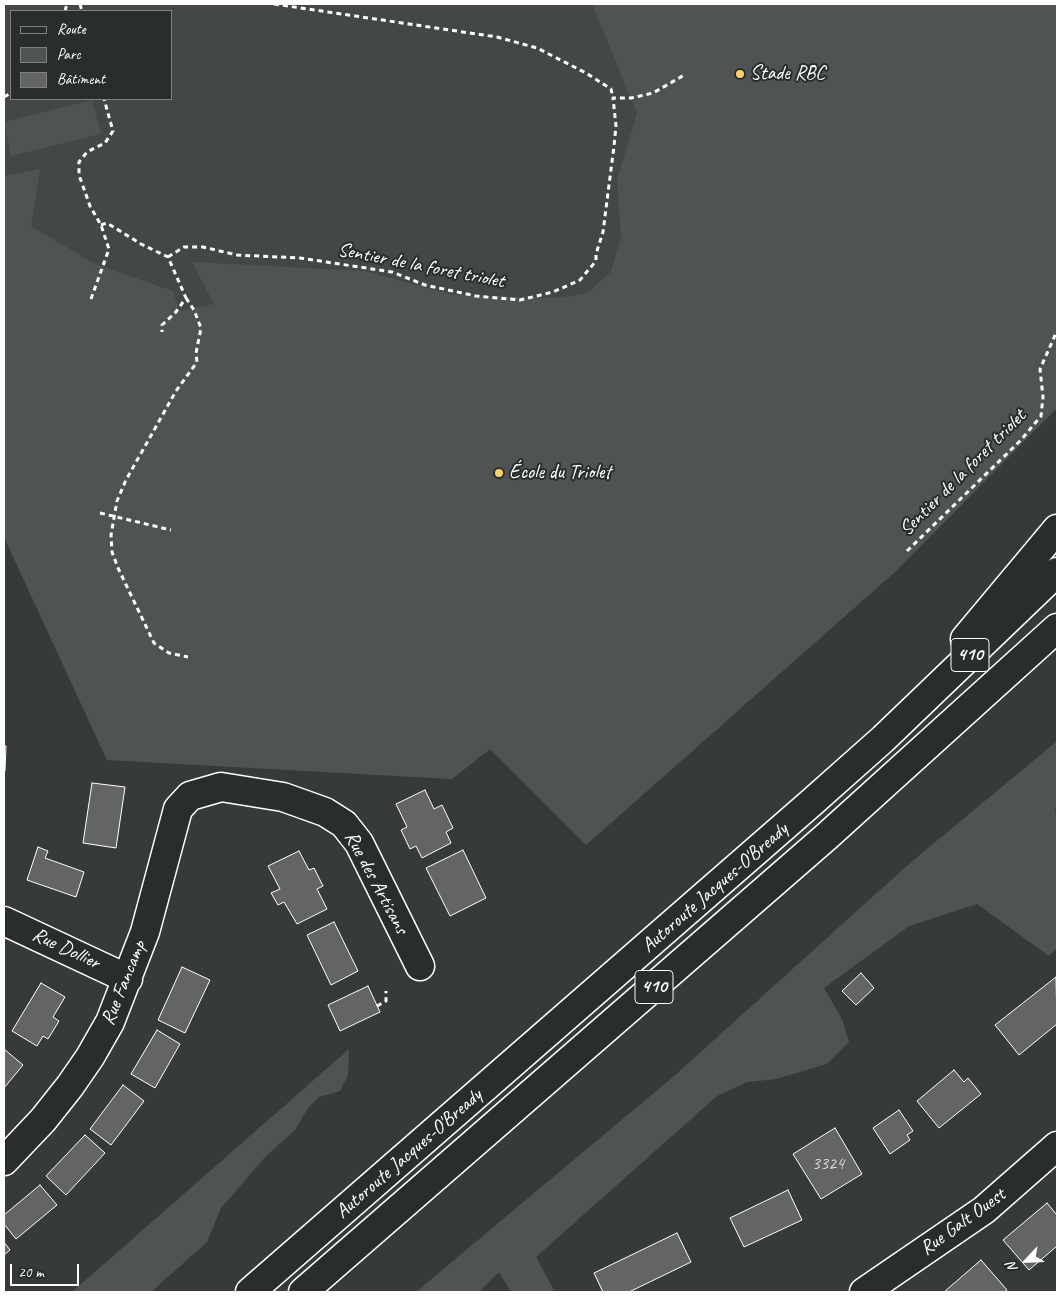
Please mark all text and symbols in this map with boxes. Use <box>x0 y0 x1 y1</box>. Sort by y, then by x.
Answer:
legend <box>10 10 172 100</box>
text: Route <box>57 20 86 39</box>
text: Parc <box>57 45 81 64</box>
place label: Stade RBC <box>750 62 825 86</box>
marker: Stade RBC <box>734 68 746 80</box>
text: Bâtiment <box>57 70 105 89</box>
street label: Sentier de la foret triolet <box>336 238 506 294</box>
street label: Sentier de la foret triolet <box>895 405 1031 541</box>
place label: École du Triolet <box>509 461 611 485</box>
marker: École du Triolet <box>493 467 505 479</box>
road number: 410 <box>951 638 989 672</box>
street label: Autoroute Jacques-O'Bready <box>637 818 793 958</box>
street label: Rue des Artisans <box>339 827 413 939</box>
street label: Rue Dollier <box>28 923 104 975</box>
street label: Rue Fancamp <box>96 937 152 1029</box>
road number: 410 <box>635 970 673 1004</box>
street label: Autoroute Jacques-O'Bready <box>331 1084 487 1224</box>
house number: 3324 <box>812 1153 844 1175</box>
street label: Rue Galt Ouest <box>916 1183 1010 1261</box>
north arrow <box>1001 1236 1051 1286</box>
scale bar <box>12 1254 81 1286</box>
text: N <box>1002 1260 1021 1275</box>
text: 20 m <box>18 1263 44 1282</box>

